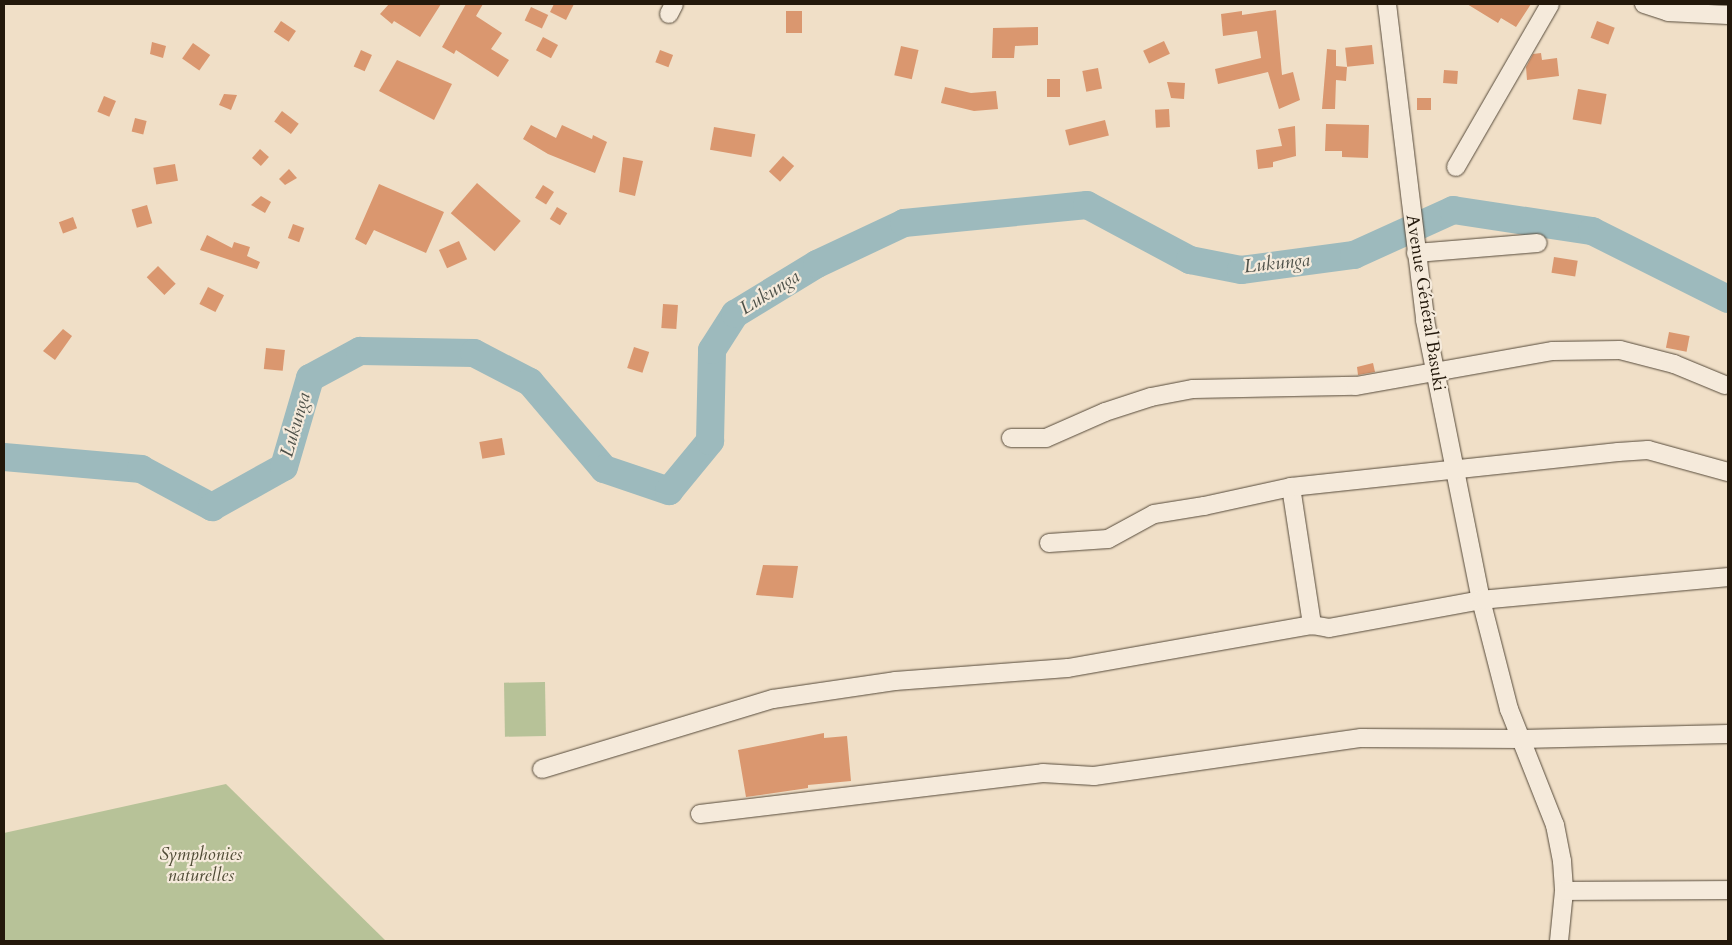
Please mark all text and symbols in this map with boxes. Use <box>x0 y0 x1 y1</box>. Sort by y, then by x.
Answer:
street label: Avenue Général Basuki <box>1400 213 1450 393</box>
water label: Lukunga <box>1243 249 1311 279</box>
water label: Lukunga <box>736 266 804 320</box>
water label: Lukunga <box>276 390 316 460</box>
park label: Symphonies naturelles <box>160 845 242 888</box>

